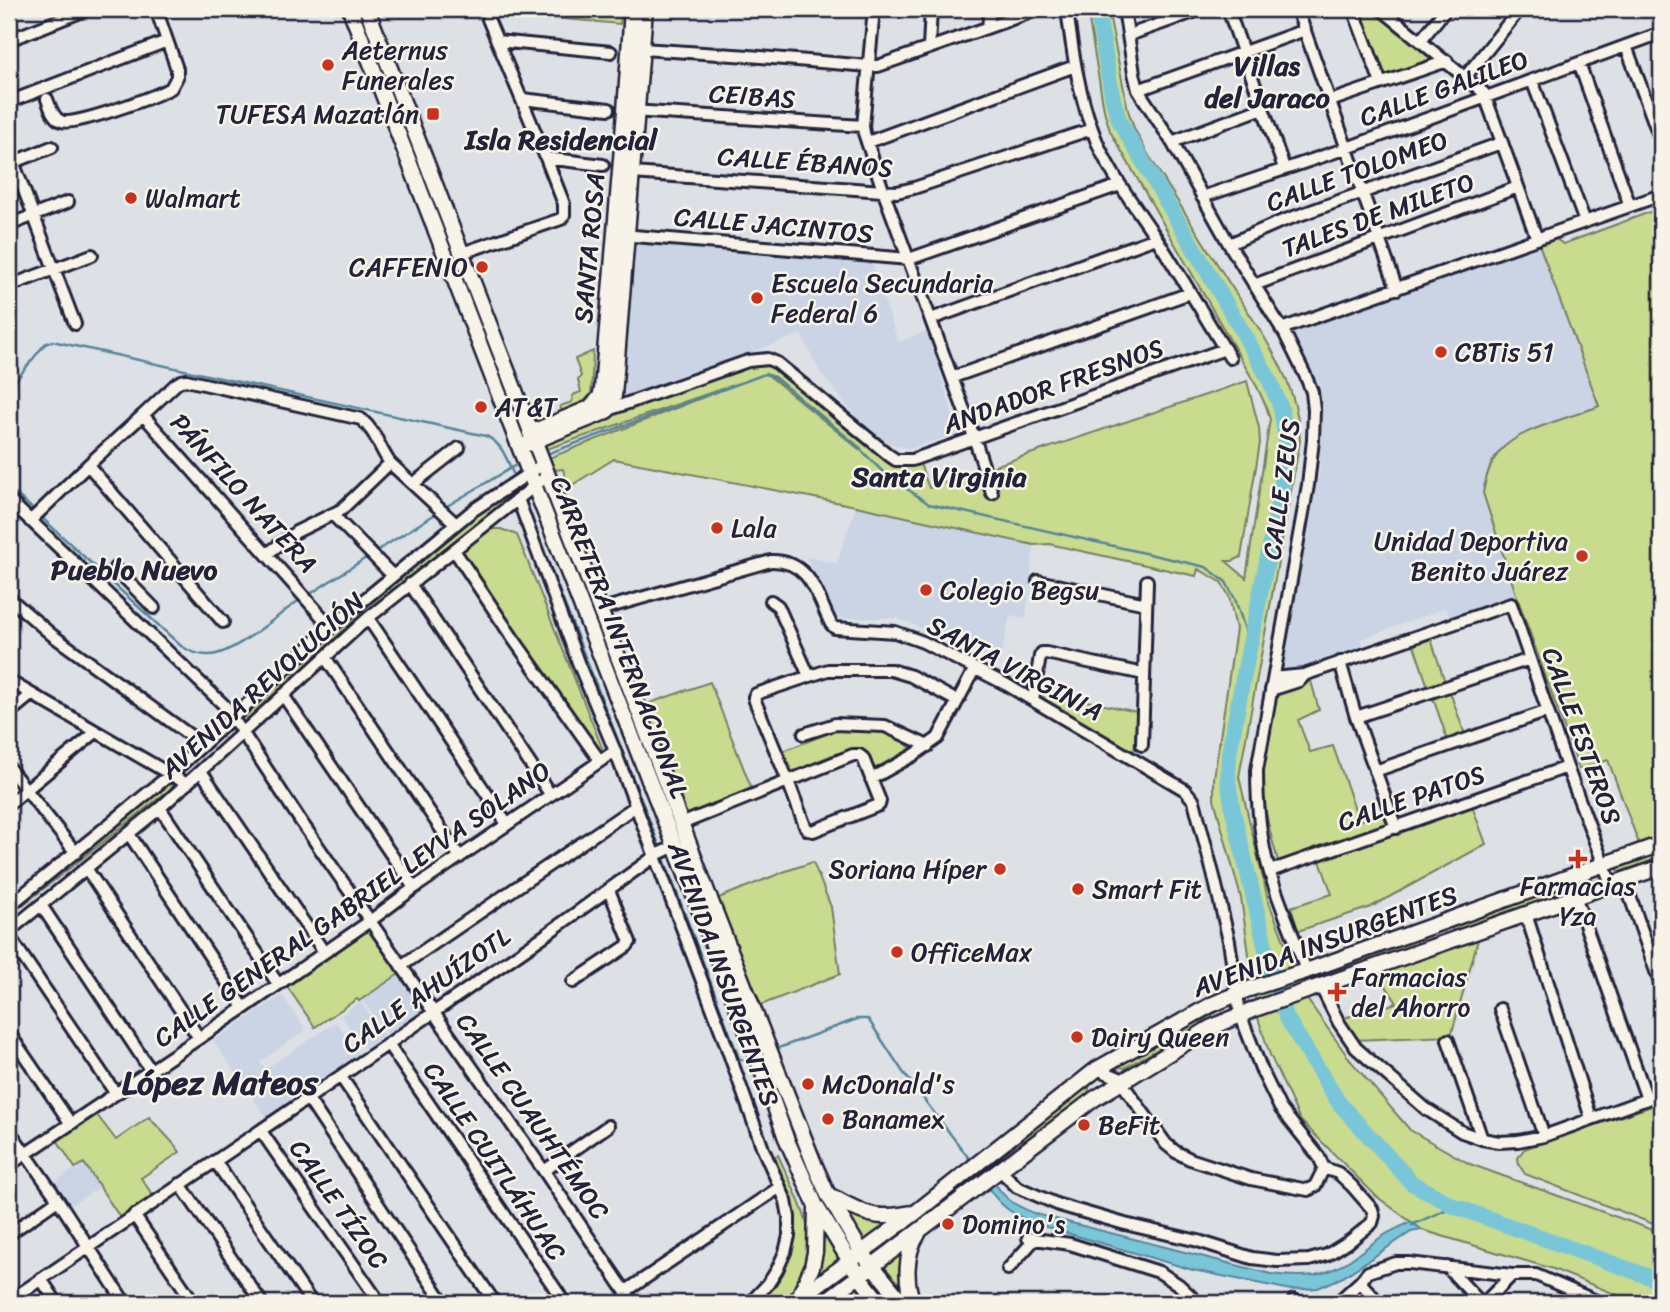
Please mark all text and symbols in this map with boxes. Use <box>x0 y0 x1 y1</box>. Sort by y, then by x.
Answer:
place label: Aeternus Funerales <box>341 27 455 103</box>
street label: CALLE GALILEO <box>1353 36 1535 140</box>
district label: Villas del Jaraco <box>1204 41 1330 122</box>
marker: Aeternus Funerales <box>320 57 336 73</box>
street label: CEIBAS <box>707 70 797 122</box>
place label: TUFESA Mazatlán <box>216 91 419 137</box>
marker: TUFESA Mazatlán <box>425 106 441 122</box>
district label: Isla Residencial <box>463 115 658 164</box>
street label: CALLE TOLOMEO <box>1259 117 1455 225</box>
street label: CALLE ÉBANOS <box>716 133 894 191</box>
street label: TALES DE MILETO <box>1275 159 1481 271</box>
street label: SANTA ROSA <box>560 171 618 325</box>
place label: Walmart <box>145 175 241 221</box>
marker: Walmart <box>123 190 139 206</box>
street label: CALLE JACINTOS <box>672 193 876 257</box>
place label: CAFFENIO <box>349 244 468 290</box>
marker: CAFFENIO <box>474 259 490 275</box>
place label: Escuela Secundaria Federal 6 <box>771 260 994 336</box>
marker: Escuela Secundaria Federal 6 <box>749 290 765 306</box>
street label: ANDADOR FRESNOS <box>935 325 1170 448</box>
place label: CBTis 51 <box>1455 329 1554 375</box>
marker: CBTis 51 <box>1433 344 1449 360</box>
place label: AT&T <box>494 384 559 430</box>
marker: AT&T <box>473 399 489 415</box>
street label: PÁNFILO NATERA <box>159 402 329 584</box>
street label: CALLE ZEUS <box>1248 416 1314 562</box>
district label: Santa Virginia <box>851 452 1027 501</box>
street label: CARRETERA INTERNACIONAL <box>537 469 703 805</box>
place label: Lala <box>731 505 777 551</box>
place label: Unidad Deportiva Benito Juárez <box>1374 518 1569 594</box>
marker: Lala <box>709 520 725 536</box>
district label: Pueblo Nuevo <box>51 545 217 594</box>
marker: Unidad Deportiva Benito Juárez <box>1574 548 1590 564</box>
place label: Colegio Begsu <box>940 567 1099 613</box>
street label: AVENIDA REVOLUCIÓN <box>148 580 375 791</box>
marker: Colegio Begsu <box>918 582 934 598</box>
street label: SANTA VIRGINIA <box>919 602 1111 734</box>
street label: CALLE ESTEROS <box>1529 641 1635 831</box>
street label: CALLE GENERAL GABRIEL LEYVA SOLANO <box>143 748 561 1060</box>
street label: CALLE PATOS <box>1331 751 1491 845</box>
street label: AVENIDA INSURGENTES <box>654 834 793 1113</box>
place label: Soriana Híper <box>828 846 987 892</box>
marker: Farmacias Yza <box>1570 851 1586 867</box>
marker: Soriana Híper <box>992 861 1008 877</box>
place label: Farmacias Yza <box>1520 863 1637 939</box>
place label: Smart Fit <box>1092 866 1202 912</box>
street label: AVENIDA INSURGENTES <box>1185 872 1464 1011</box>
marker: Smart Fit <box>1070 881 1086 897</box>
street label: CALLE AHUÍZOTL <box>332 914 520 1066</box>
place label: OfficeMax <box>911 929 1033 975</box>
marker: OfficeMax <box>889 944 905 960</box>
place label: Farmacias del Ahorro <box>1351 954 1470 1030</box>
marker: Farmacias del Ahorro <box>1329 984 1345 1000</box>
street label: CALLE CUAUHTÉMOC <box>444 1002 622 1230</box>
place label: Dairy Queen <box>1091 1014 1229 1060</box>
marker: Dairy Queen <box>1069 1029 1085 1045</box>
street label: CALLE CUITLÁHUAC <box>411 1052 579 1270</box>
district label: López Mateos <box>122 1054 319 1112</box>
place label: McDonald's <box>822 1061 955 1107</box>
marker: McDonald's <box>800 1076 816 1092</box>
place label: Banamex <box>842 1096 945 1142</box>
place label: BeFit <box>1098 1102 1160 1148</box>
marker: Banamex <box>820 1111 836 1127</box>
marker: BeFit <box>1076 1117 1092 1133</box>
street label: CALLE TÍZOC <box>277 1129 401 1279</box>
place label: Domino's <box>962 1201 1066 1247</box>
marker: Domino's <box>940 1216 956 1232</box>

